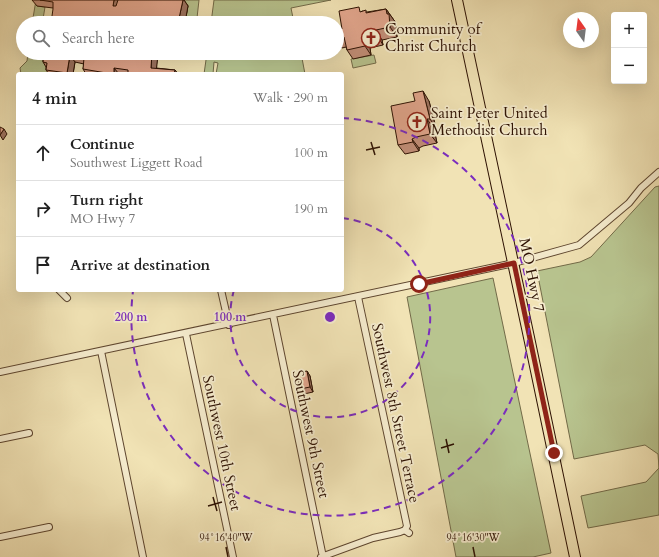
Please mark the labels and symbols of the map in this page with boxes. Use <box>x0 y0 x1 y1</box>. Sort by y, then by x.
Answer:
north arrow <box>563 12 599 48</box>
place label: Community of Christ Church <box>385 19 483 56</box>
church icon: Community of Christ Church <box>360 27 382 49</box>
place label: Saint Peter United Methodist Church <box>431 103 548 140</box>
church icon: Saint Peter United Methodist Church <box>406 111 428 133</box>
street label: MO Hwy 7 <box>514 236 550 314</box>
route start <box>410 275 428 293</box>
text: 200 m <box>115 309 148 325</box>
text: 100 m <box>214 309 247 325</box>
centre of rings <box>323 310 337 324</box>
street label: Southwest 8th Street Terrace <box>367 321 425 505</box>
street label: Southwest 9th Street <box>288 368 334 500</box>
street label: Southwest 10th Street <box>198 373 246 513</box>
route end <box>545 444 563 462</box>
text: 94°16'40"W <box>199 531 254 545</box>
text: 94°16'30"W <box>446 531 501 545</box>

